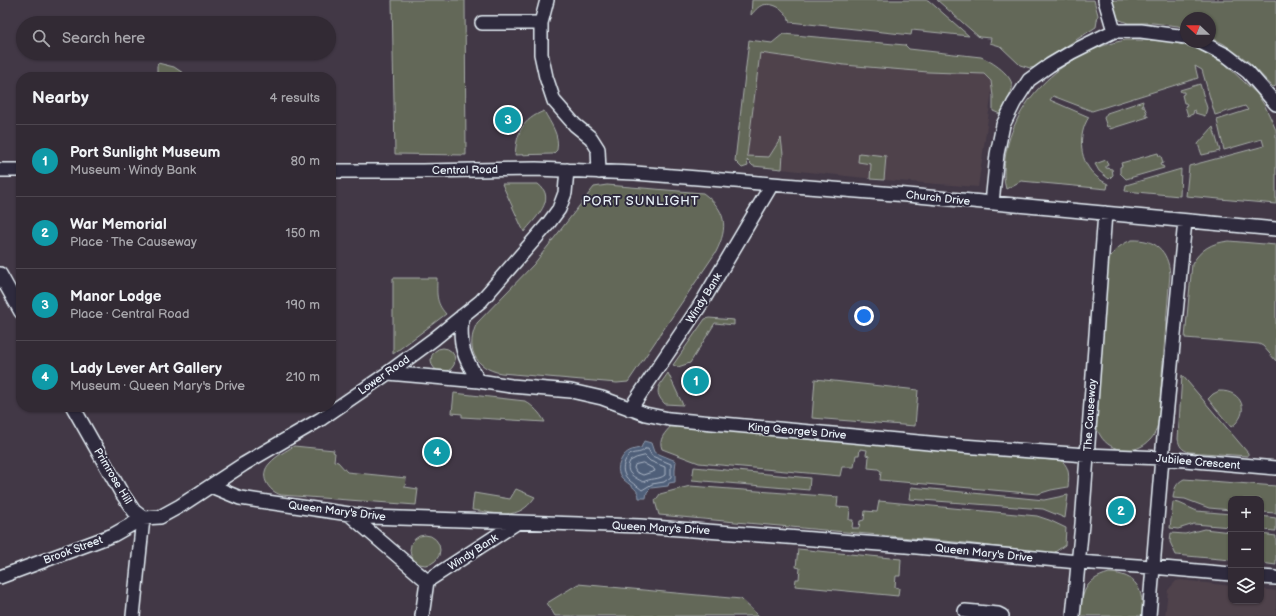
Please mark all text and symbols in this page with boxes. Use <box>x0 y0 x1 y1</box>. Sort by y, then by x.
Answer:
north arrow <box>1180 12 1216 48</box>
search box <box>16 16 336 60</box>
icon: search <box>30 27 52 49</box>
text: Search here <box>62 29 145 48</box>
text: Nearby <box>32 88 89 108</box>
text: 4 results <box>270 90 320 106</box>
pin: 3 <box>495 105 521 135</box>
text: Port Sunlight Museum <box>70 143 220 162</box>
text: 1 <box>42 153 48 169</box>
text: 80 m <box>291 153 320 169</box>
text: Museum · Windy Bank <box>70 162 196 178</box>
street label: Central Road <box>432 163 498 177</box>
street label: Church Drive <box>905 188 971 208</box>
district label: PORT SUNLIGHT <box>582 193 700 209</box>
text: War Memorial <box>70 215 167 234</box>
text: 2 <box>41 225 49 241</box>
text: 150 m <box>286 225 320 241</box>
text: Place · The Causeway <box>70 234 197 250</box>
street label: Windy Bank <box>683 270 725 326</box>
text: Manor Lodge <box>70 287 161 306</box>
text: 3 <box>41 297 49 313</box>
text: 190 m <box>286 297 320 313</box>
text: Place · Central Road <box>70 306 189 322</box>
your location <box>854 306 874 326</box>
street label: Lower Road <box>356 353 412 397</box>
text: Lady Lever Art Gallery <box>70 359 222 378</box>
pin: 1 <box>683 366 709 396</box>
text: 4 <box>41 369 49 385</box>
text: 210 m <box>286 369 320 385</box>
text: Museum · Queen Mary's Drive <box>70 378 245 394</box>
street label: The Causeway <box>1081 378 1099 452</box>
street label: King George's Drive <box>747 420 847 442</box>
pin: 4 <box>424 437 450 467</box>
street label: Primrose Hill <box>91 446 135 506</box>
street label: Jubilee Crescent <box>1155 452 1241 472</box>
pin: 2 <box>1108 496 1134 526</box>
map controls <box>1228 496 1264 604</box>
button: + <box>1228 496 1264 532</box>
street label: Queen Mary's Drive <box>288 499 387 523</box>
street label: Queen Mary's Drive <box>612 519 711 537</box>
street label: Windy Bank <box>445 531 501 573</box>
button: − <box>1228 532 1264 568</box>
street label: Brook Street <box>42 533 105 567</box>
street label: Queen Mary's Drive <box>935 541 1034 565</box>
button: layers <box>1228 568 1264 604</box>

